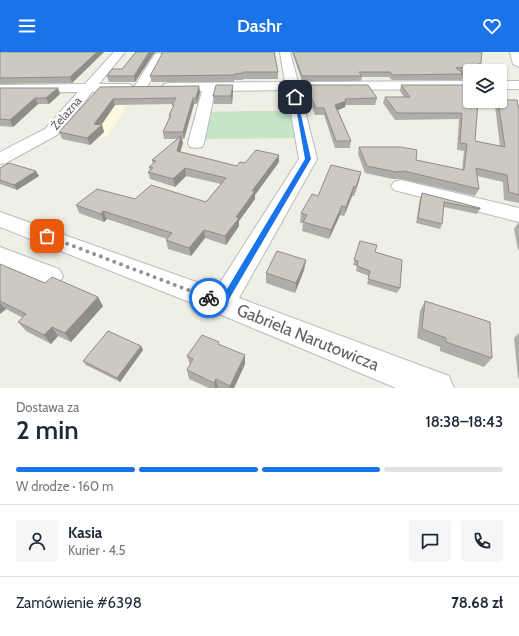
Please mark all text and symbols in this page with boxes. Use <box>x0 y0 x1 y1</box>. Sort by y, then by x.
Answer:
icon: menu <box>16 15 38 37</box>
text: Dashr <box>237 15 282 37</box>
icon: heart <box>481 15 503 37</box>
map controls <box>463 64 507 108</box>
button: layers <box>463 64 507 108</box>
pin <box>278 80 312 114</box>
icon: home <box>284 86 306 108</box>
street label: Żelazna <box>47 93 85 133</box>
pin <box>30 219 64 253</box>
icon: bag <box>36 225 58 247</box>
courier <box>189 278 229 318</box>
icon: bike <box>198 287 220 309</box>
street label: Gabriela Narutowicza <box>234 299 383 375</box>
text: Dostawa za <box>16 399 79 415</box>
text: 18:38–18:43 <box>425 413 503 431</box>
text: 2 min <box>16 414 79 446</box>
text: W drodze · 160 m <box>16 478 113 494</box>
button: person <box>16 520 58 562</box>
button: chat <box>409 520 451 562</box>
button: phone <box>461 520 503 562</box>
text: Kasia <box>68 524 102 542</box>
text: Kurier · 4.5 <box>68 542 126 558</box>
text: Zamówienie #6398 <box>16 594 142 612</box>
text: 78.68 zł <box>451 594 503 612</box>

